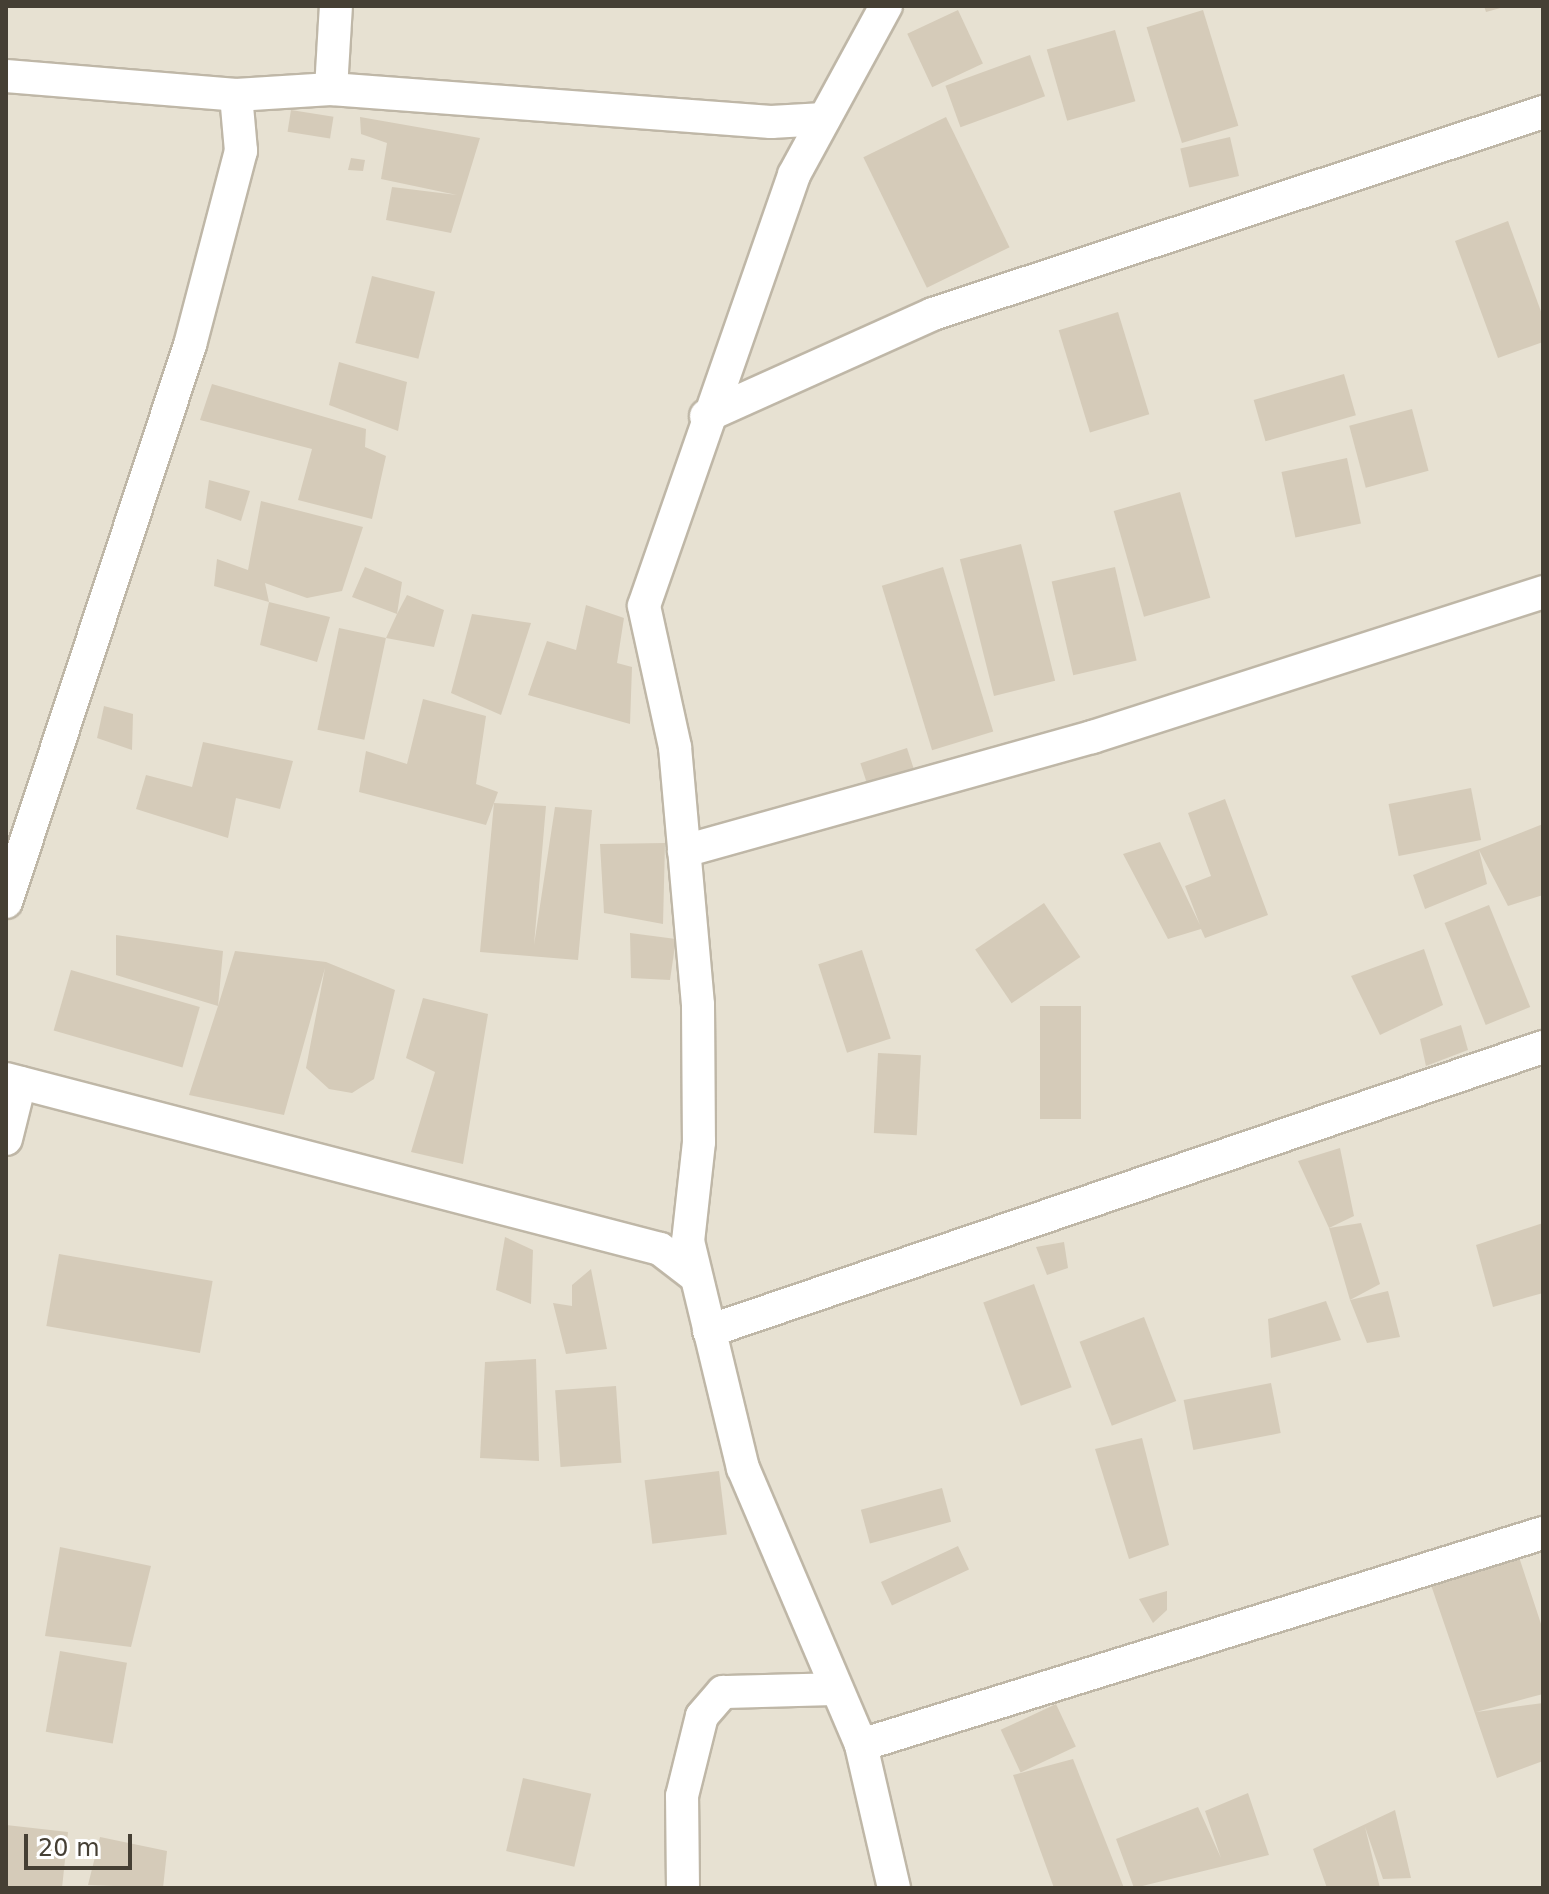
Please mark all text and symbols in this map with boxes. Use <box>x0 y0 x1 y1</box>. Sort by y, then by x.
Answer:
scale bar <box>28 1818 136 1868</box>
text: 20 m <box>38 1834 100 1862</box>

